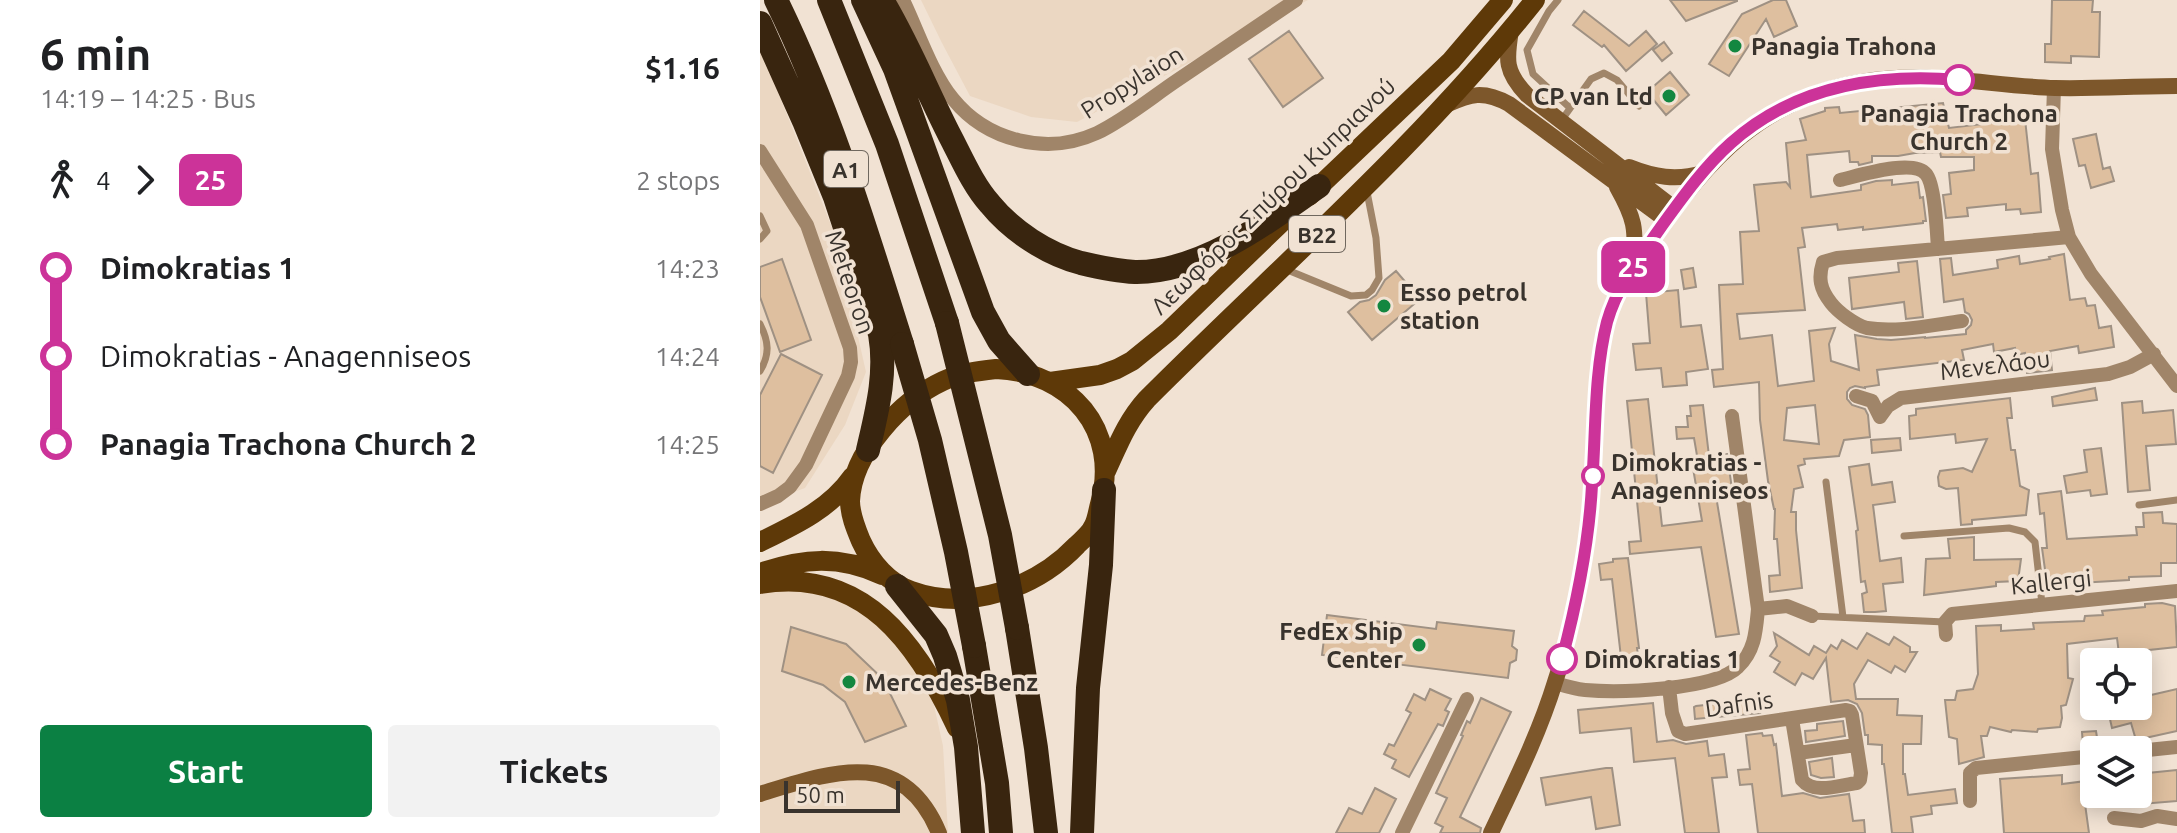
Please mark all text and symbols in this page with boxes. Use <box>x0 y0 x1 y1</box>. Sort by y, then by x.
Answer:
text: 6 min <box>40 29 151 78</box>
place label: Panagia Trahona <box>1751 33 1937 60</box>
marker: Panagia Trahona <box>1726 37 1744 55</box>
street label: Propylaion <box>1076 40 1188 124</box>
text: $1.16 <box>645 51 720 85</box>
marker: Panagia Trachona Church 2 <box>1944 65 1974 95</box>
street label: Λεωφόρος Σπύρου Κυπριανού <box>1145 72 1401 320</box>
place label: CP van Ltd <box>1534 83 1653 110</box>
text: 14:19 – 14:25 · Bus <box>40 84 256 113</box>
marker: CP van Ltd <box>1660 87 1678 105</box>
place label: Panagia Trachona Church 2 <box>1860 100 2058 155</box>
road number: A1 <box>824 151 868 187</box>
icon: walk <box>40 158 84 202</box>
icon: forward <box>123 158 167 202</box>
text: 25 <box>195 164 226 195</box>
text: 4 <box>96 166 111 195</box>
text: 2 stops <box>636 166 720 195</box>
road number: B22 <box>1289 216 1345 252</box>
street label: Meteoron <box>820 227 880 337</box>
line badge: 25 <box>1597 241 1669 293</box>
text: Dimokratias 1 <box>100 251 295 285</box>
text: 25 <box>1617 251 1649 282</box>
text: 14:23 <box>655 254 720 283</box>
place label: Esso petrol station <box>1400 279 1527 334</box>
marker: Esso petrol station <box>1375 297 1393 315</box>
text: Dimokratias - Anagenniseos <box>100 339 471 373</box>
text: 14:24 <box>655 342 720 371</box>
street label: Μενελάου <box>1938 345 2052 385</box>
text: Panagia Trachona Church 2 <box>100 427 477 461</box>
text: 14:25 <box>655 430 720 459</box>
place label: Dimokratias - Anagenniseos <box>1611 449 1769 504</box>
marker: Dimokratias - Anagenniseos <box>1582 465 1604 487</box>
street label: Kallergi <box>2009 564 2093 600</box>
place label: FedEx Ship Center <box>1279 618 1403 673</box>
marker: FedEx Ship Center <box>1410 636 1428 654</box>
marker: Dimokratias 1 <box>1547 644 1577 674</box>
place label: Dimokratias 1 <box>1584 646 1740 673</box>
map controls <box>2080 648 2152 808</box>
button: locate <box>2080 648 2152 720</box>
place label: Mercedes-Benz <box>865 669 1038 696</box>
marker: Mercedes-Benz <box>840 673 858 691</box>
street label: Dafnis <box>1703 686 1775 722</box>
button: Start <box>40 725 372 817</box>
button: Tickets <box>388 725 720 817</box>
button: layers <box>2080 736 2152 808</box>
scale bar <box>784 777 900 813</box>
text: 50 m <box>796 782 845 807</box>

